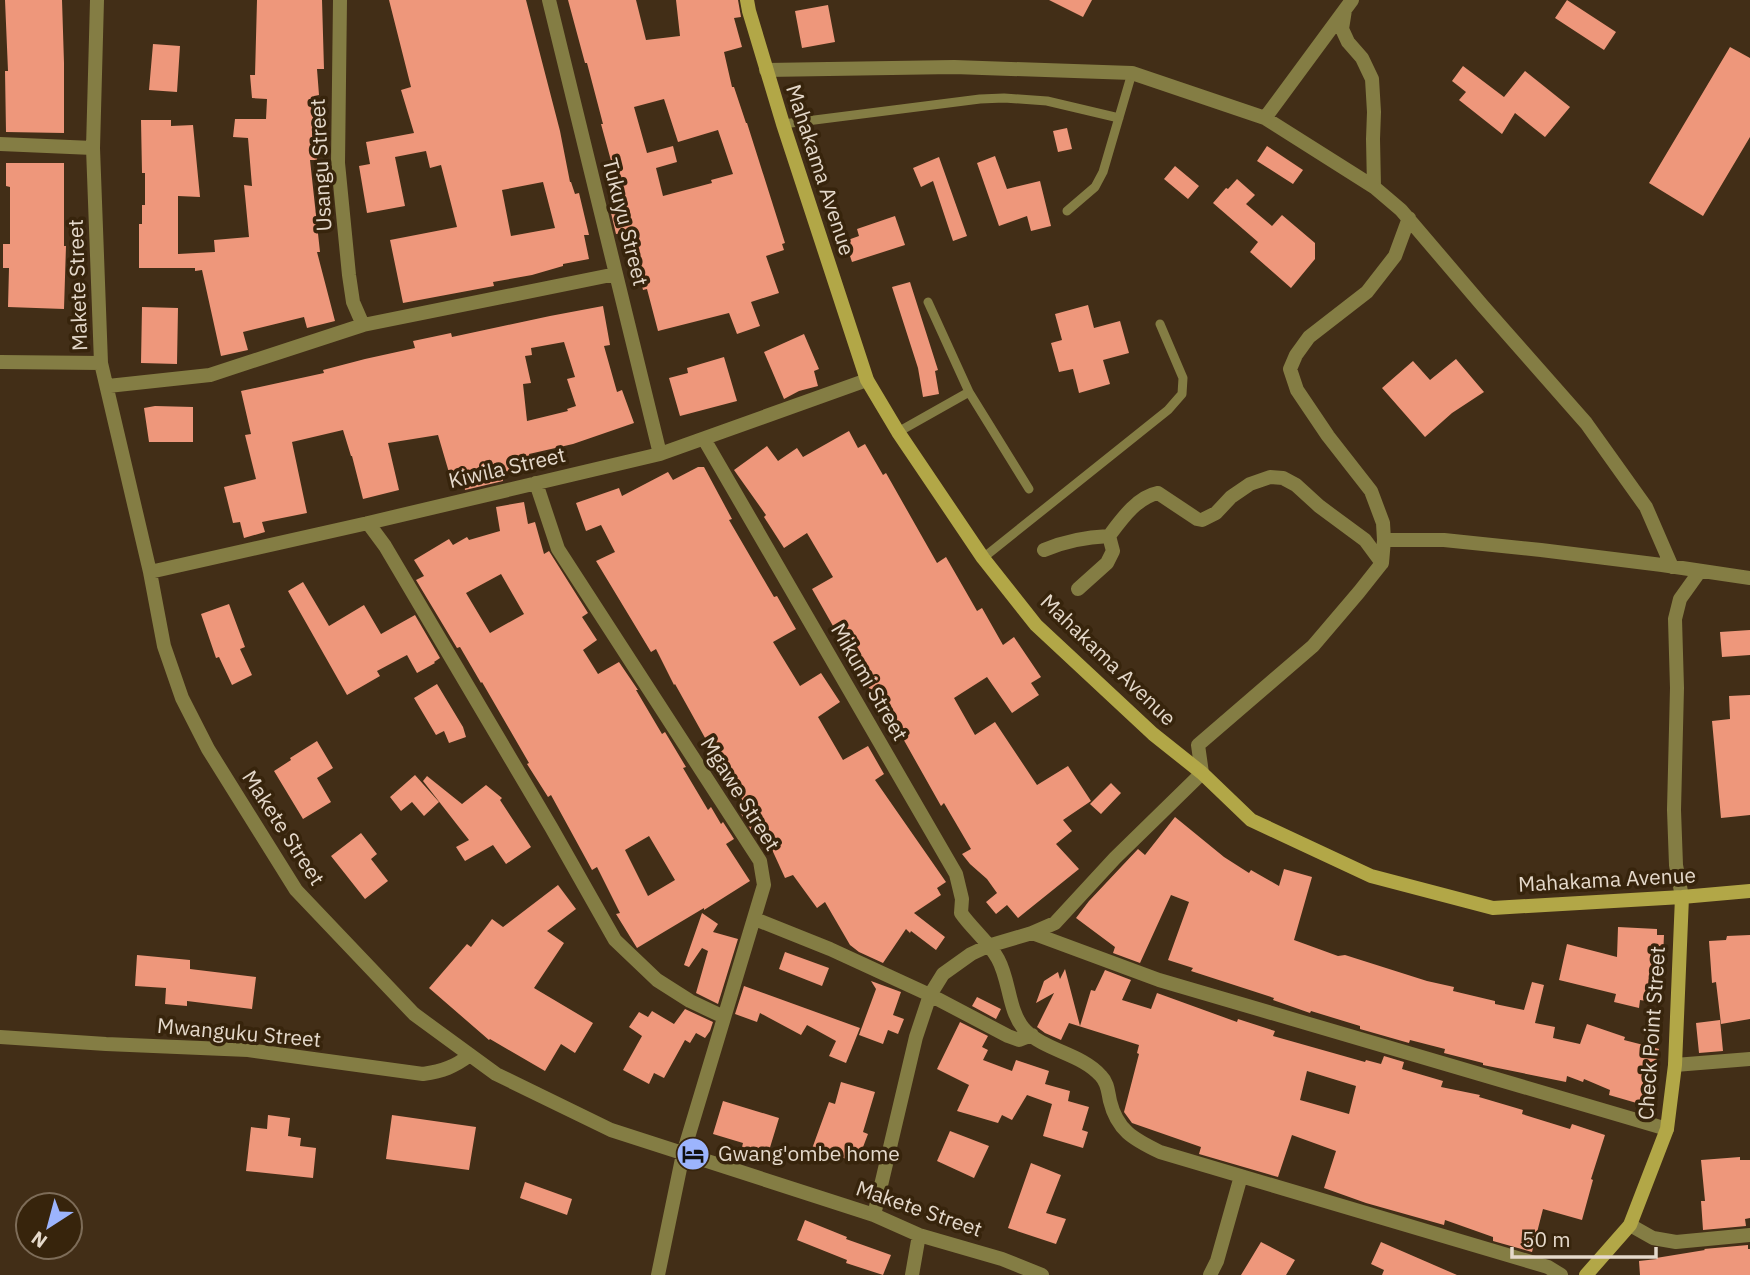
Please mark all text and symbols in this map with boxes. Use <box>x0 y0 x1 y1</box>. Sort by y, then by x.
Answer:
street label: Mahakama Avenue <box>780 81 862 259</box>
street label: Usangu Street <box>303 98 337 232</box>
street label: Tukuyu Street <box>597 155 655 289</box>
street label: Makete Street <box>61 219 93 351</box>
street label: Kiwila Street <box>445 440 568 494</box>
street label: Mahakama Avenue <box>1035 587 1183 731</box>
street label: Mikumi Street <box>825 618 915 745</box>
street label: Mgawe Street <box>695 731 787 856</box>
street label: Makete Street <box>236 765 331 890</box>
street label: Mahakama Avenue <box>1517 860 1697 898</box>
street label: Check Point Street <box>1631 945 1671 1121</box>
street label: Mwanguku Street <box>156 1011 322 1053</box>
hotel icon: Gwang'ombe home <box>674 1135 712 1173</box>
place label: Gwang'ombe home <box>718 1139 900 1167</box>
street label: Makete Street <box>852 1173 986 1243</box>
north arrow <box>14 1191 84 1261</box>
scale bar <box>1512 1216 1656 1260</box>
text: 50 m <box>1522 1225 1571 1253</box>
text: N <box>26 1226 52 1254</box>

